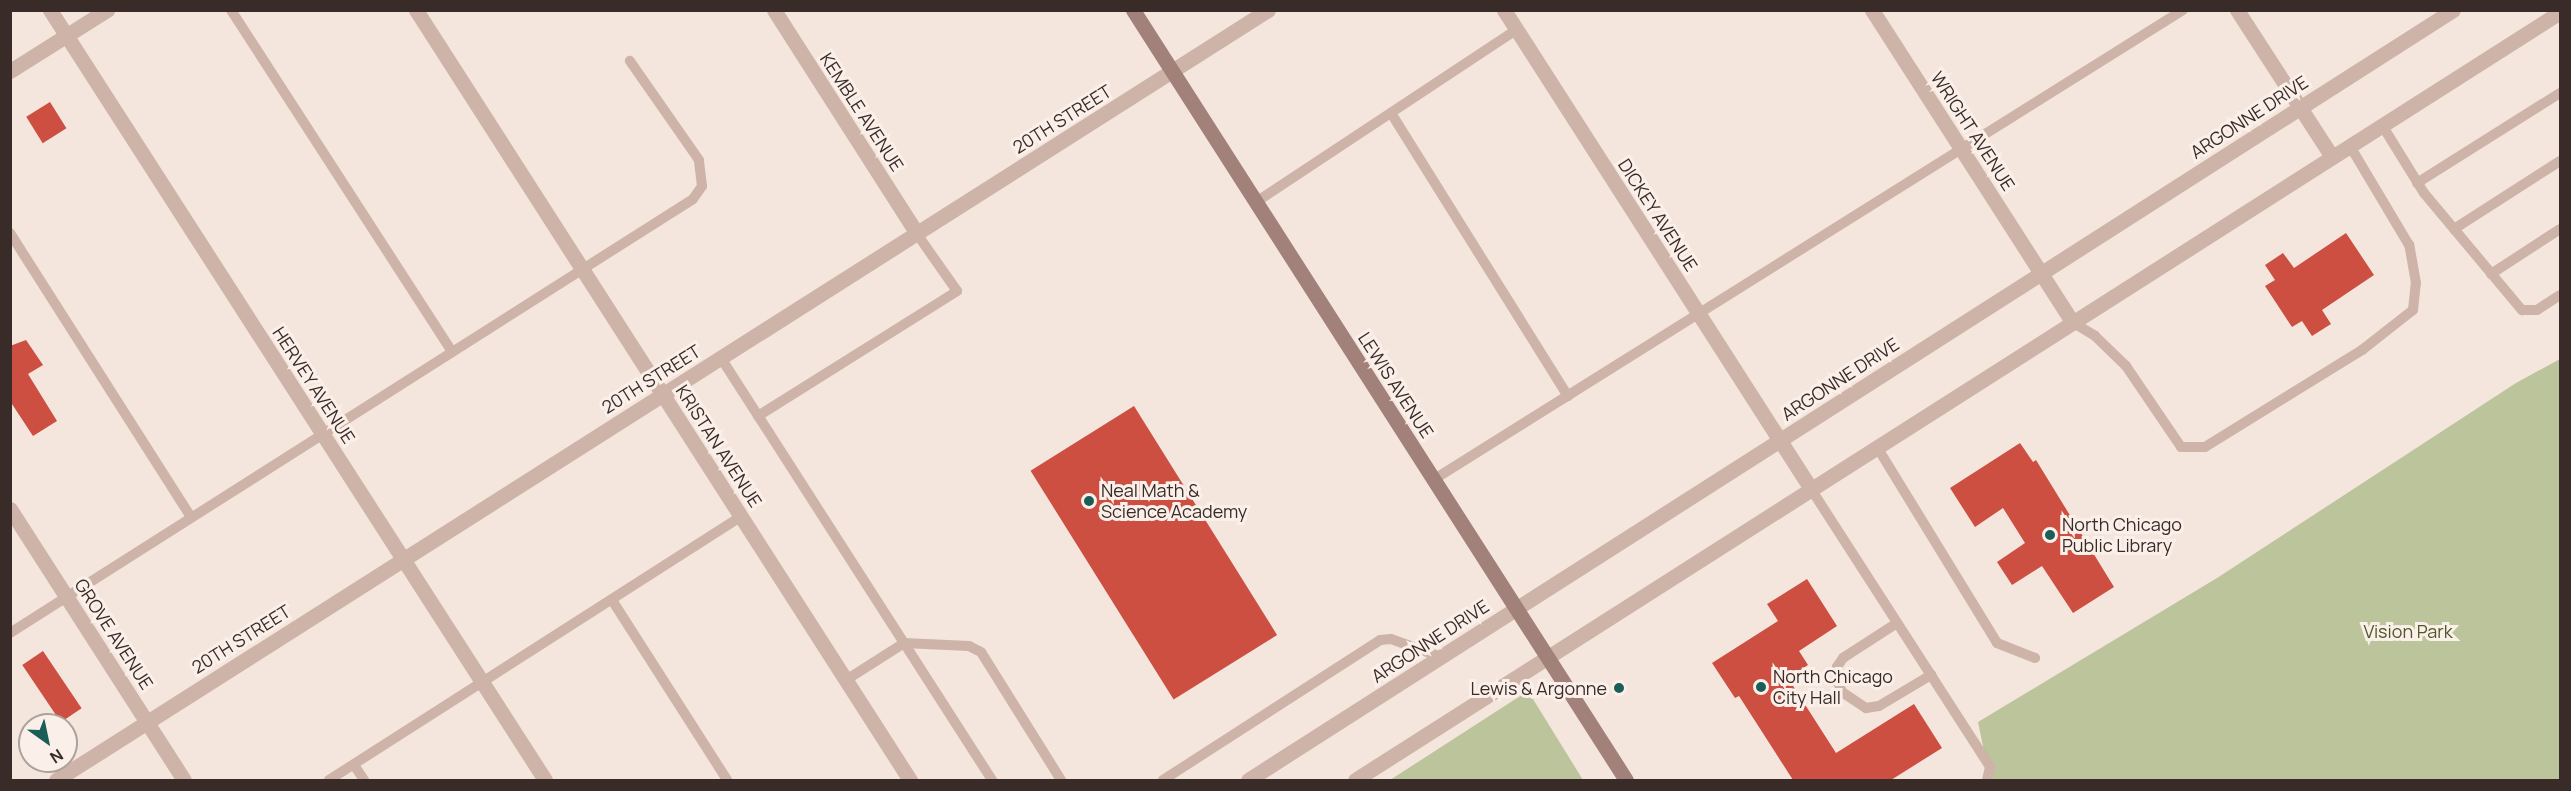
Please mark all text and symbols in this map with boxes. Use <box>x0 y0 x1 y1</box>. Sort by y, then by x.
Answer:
street label: KEMBLE AVENUE <box>816 49 908 175</box>
street label: WRIGHT AVENUE <box>1926 67 2020 195</box>
street label: ARGONNE DRIVE <box>2186 71 2312 163</box>
street label: 20TH STREET <box>1009 80 1115 158</box>
street label: DICKEY AVENUE <box>1613 155 1703 275</box>
street label: HERVEY AVENUE <box>268 322 360 448</box>
street label: LEWIS AVENUE <box>1354 328 1438 442</box>
street label: ARGONNE DRIVE <box>1777 333 1903 425</box>
street label: 20TH STREET <box>598 340 704 418</box>
street label: KRISTAN AVENUE <box>671 381 767 511</box>
place label: Neal Math & Science Academy <box>1101 480 1247 522</box>
marker: Neal Math & Science Academy <box>1082 494 1096 508</box>
place label: North Chicago Public Library <box>2062 514 2182 556</box>
marker: North Chicago Public Library <box>2043 528 2057 542</box>
street label: GROVE AVENUE <box>70 575 158 693</box>
street label: ARGONNE DRIVE <box>1367 595 1493 687</box>
street label: 20TH STREET <box>188 600 294 678</box>
park label: Vision Park <box>2363 620 2453 642</box>
place label: North Chicago City Hall <box>1773 666 1893 708</box>
place label: Lewis & Argonne <box>1471 677 1607 699</box>
marker: North Chicago City Hall <box>1754 680 1768 694</box>
marker: Lewis & Argonne <box>1612 681 1626 695</box>
north arrow <box>18 713 78 773</box>
text: N <box>46 744 68 769</box>

